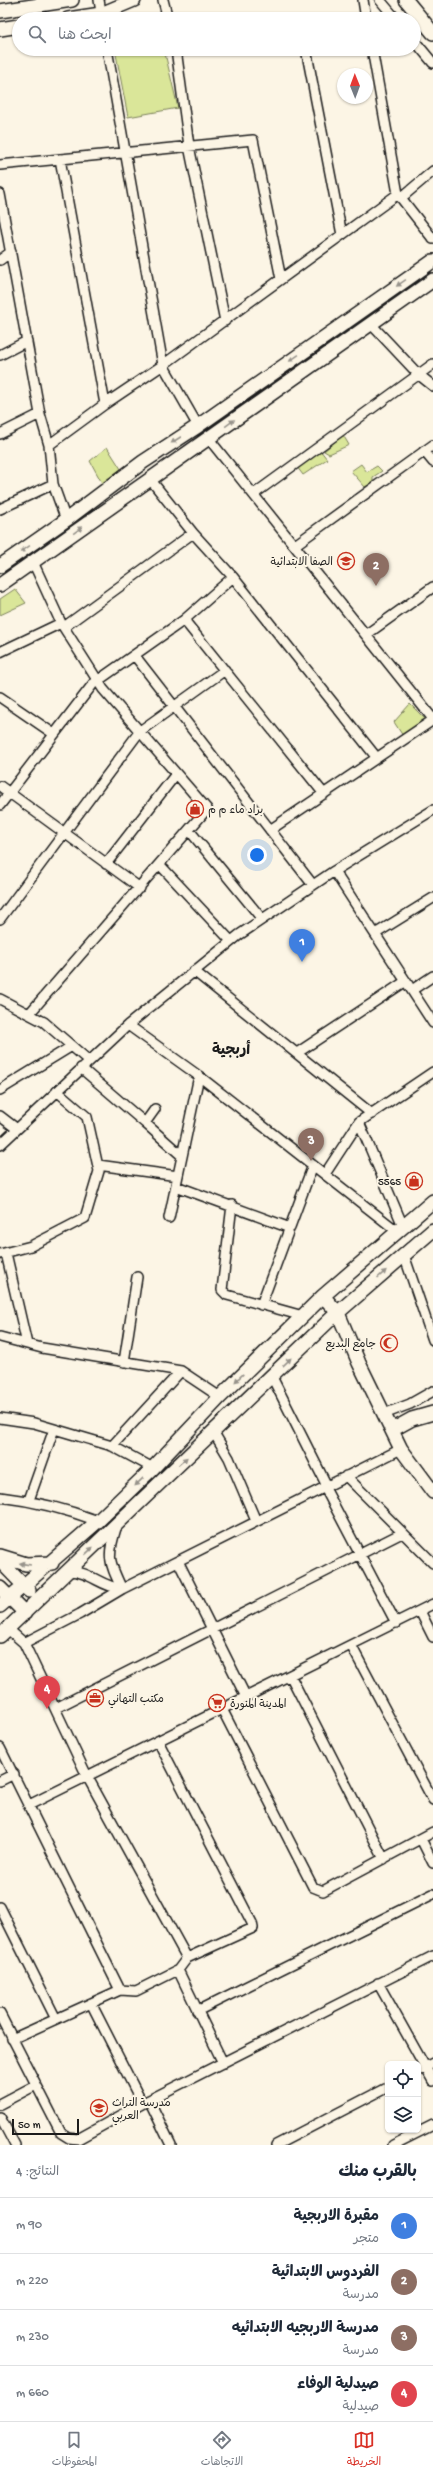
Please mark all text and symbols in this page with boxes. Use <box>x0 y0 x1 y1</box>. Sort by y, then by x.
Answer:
search box <box>12 12 421 56</box>
icon: search <box>26 23 48 45</box>
text: ابحث هنا <box>58 27 112 45</box>
north arrow <box>337 68 373 104</box>
one-way arrow <box>396 279 406 287</box>
one-way arrow <box>289 354 300 362</box>
one-way arrow <box>225 419 236 428</box>
one-way arrow <box>171 436 181 444</box>
one-way arrow <box>73 527 83 535</box>
one-way arrow <box>20 545 30 553</box>
school or university icon: الصفا الابتدائية <box>336 551 356 571</box>
pin: 2 <box>363 553 389 586</box>
place label: الصفا الابتدائية <box>271 556 333 569</box>
shop icon: براد ماء م م <box>185 799 205 819</box>
place label: براد ماء م م <box>208 804 263 818</box>
your location <box>247 845 267 865</box>
pin: 1 <box>289 929 315 962</box>
district label: أربجية <box>212 1039 251 1060</box>
pin: 3 <box>298 1128 324 1161</box>
shop icon: 5565 <box>404 1171 424 1191</box>
place label: 5565 <box>378 1177 401 1189</box>
one-way arrow <box>377 1269 388 1278</box>
mosque icon: جامع البديع <box>379 1333 399 1353</box>
place label: جامع البديع <box>325 1338 376 1352</box>
one-way arrow <box>282 1358 292 1367</box>
one-way arrow <box>234 1373 244 1383</box>
one-way arrow <box>178 1457 187 1466</box>
one-way arrow <box>134 1477 144 1486</box>
one-way arrow <box>84 1547 94 1556</box>
one-way arrow <box>19 1561 32 1567</box>
pin: 4 <box>34 1676 60 1709</box>
office icon: مكتب التهاني <box>85 1688 105 1708</box>
place label: مكتب التهاني <box>108 1693 164 1709</box>
supermarket icon: المدينة المنورة <box>207 1693 227 1713</box>
place label: المدينة المنورة <box>230 1698 286 1711</box>
map controls <box>385 2061 421 2133</box>
button: locate <box>385 2061 421 2097</box>
place label: مدرسة التراث العربي <box>112 2097 171 2126</box>
button: layers <box>385 2097 421 2133</box>
school or university icon: مدرسة التراث العربي <box>89 2098 109 2118</box>
scale bar <box>12 2117 79 2136</box>
text: 50 m <box>18 2120 40 2132</box>
text: بالقرب منك <box>338 2163 417 2183</box>
text: النتائج: 4 <box>16 2165 59 2180</box>
text: مقبرة الاربجية <box>294 2208 379 2226</box>
text: 90 m <box>16 2218 42 2233</box>
text: 1 <box>401 2218 407 2233</box>
text: متجر <box>354 2232 379 2247</box>
text: الفردوس الابتدائية <box>272 2264 379 2282</box>
text: 220 m <box>16 2274 48 2289</box>
text: 2 <box>401 2274 407 2289</box>
text: مدرسة <box>343 2288 379 2303</box>
text: مدرسة الاربجيه الابتدائيه <box>232 2320 379 2338</box>
text: 230 m <box>16 2330 49 2345</box>
text: 3 <box>401 2330 407 2345</box>
text: مدرسة <box>343 2344 379 2359</box>
text: صيدلية الوفاء <box>297 2376 379 2394</box>
text: 660 m <box>16 2386 49 2401</box>
text: 4 <box>401 2386 407 2401</box>
text: صيدلية <box>342 2400 379 2415</box>
tab: المحفوظات <box>52 2429 97 2471</box>
tab: الاتجاهات <box>201 2429 243 2471</box>
tab: الخريطة <box>347 2429 381 2471</box>

